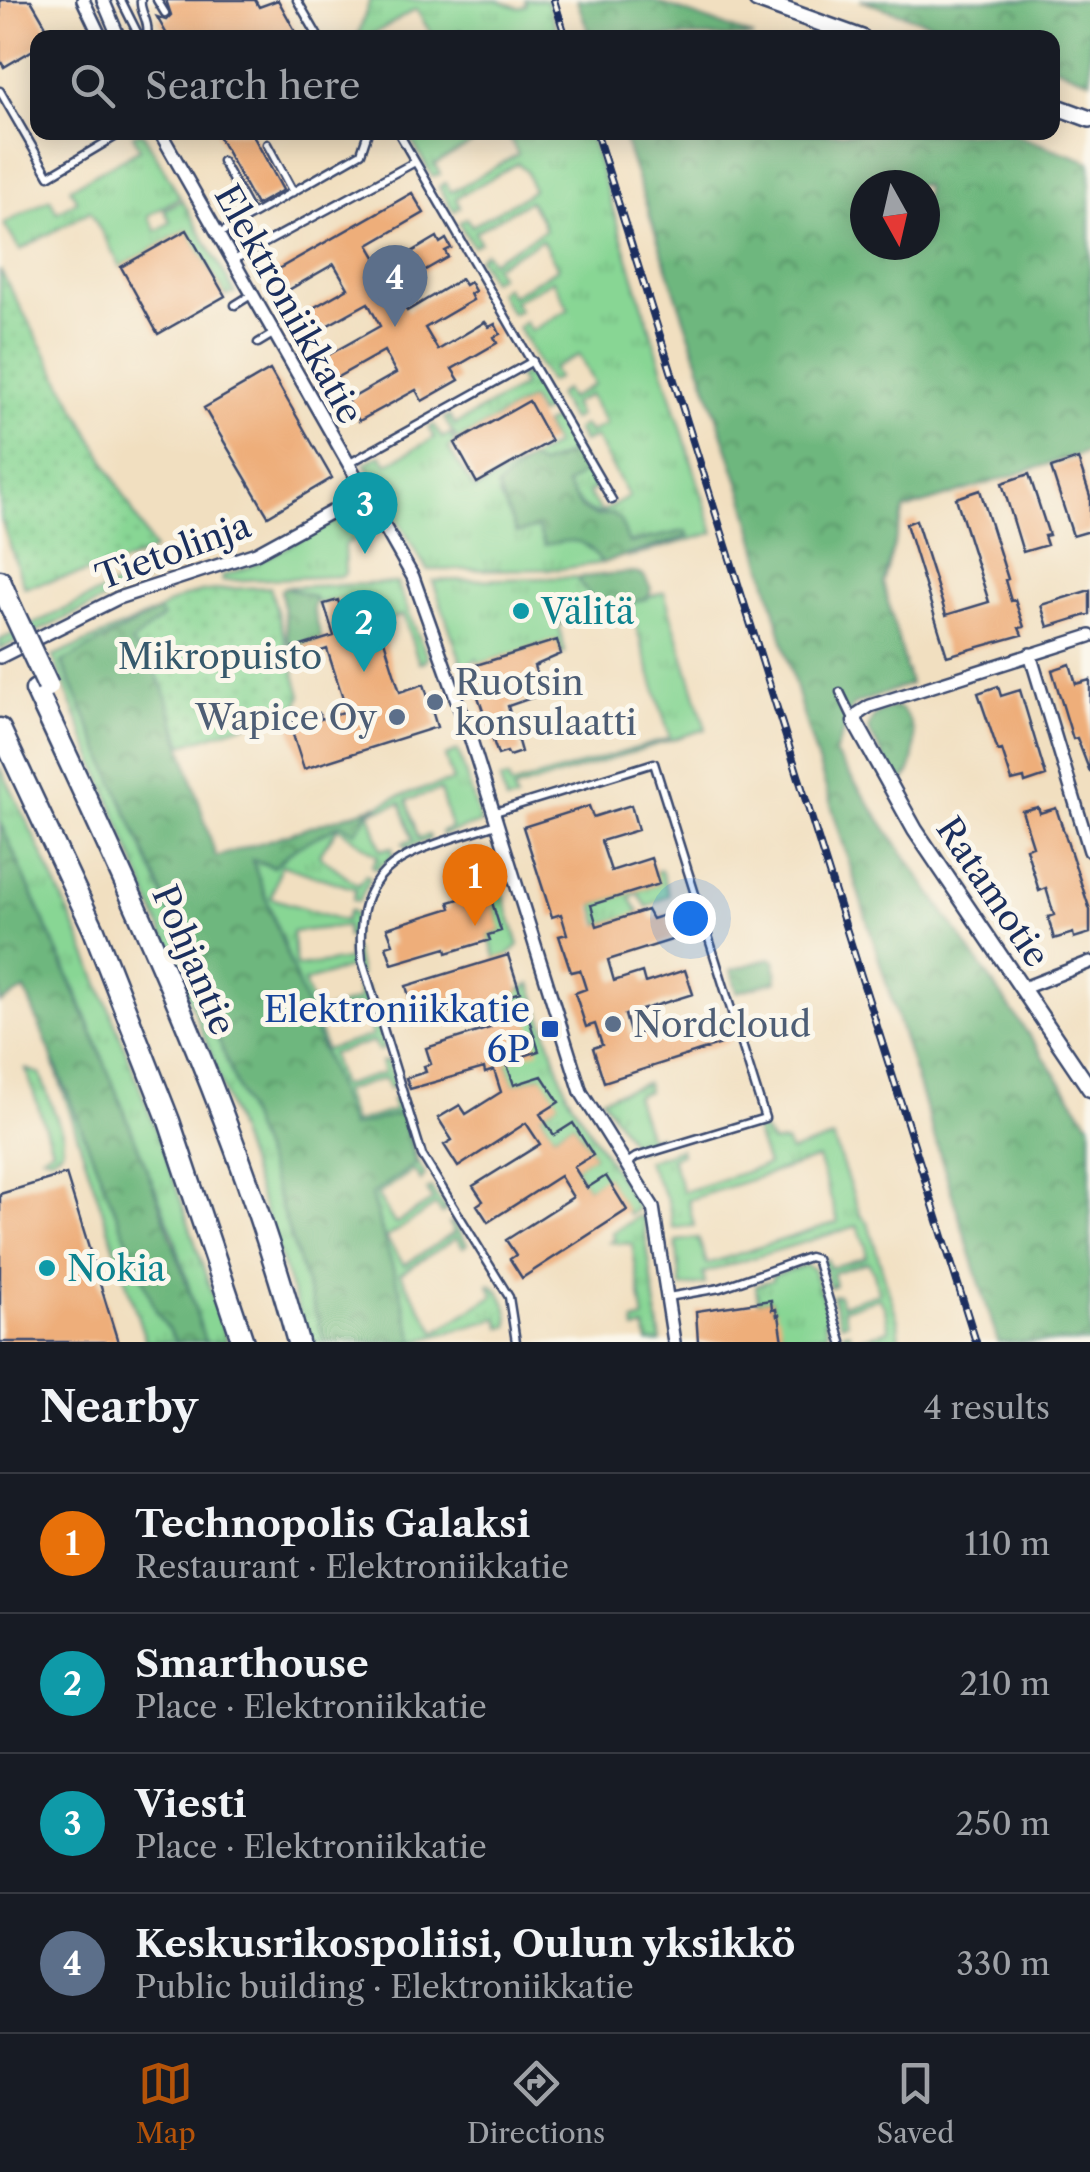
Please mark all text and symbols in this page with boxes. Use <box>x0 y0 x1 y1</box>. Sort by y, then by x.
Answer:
search box <box>30 30 1060 140</box>
icon: search <box>65 58 120 113</box>
text: Search here <box>145 62 360 109</box>
north arrow <box>850 170 940 260</box>
street label: Elektroniikkatie <box>206 177 372 431</box>
pin: 4 <box>362 245 428 327</box>
pin: 3 <box>332 472 398 554</box>
street label: Tietolinja <box>90 503 257 599</box>
pin: 2 <box>332 590 396 672</box>
place label: Välitä <box>540 590 635 633</box>
marker: Välitä <box>510 600 532 622</box>
park label: Mikropuisto <box>118 635 322 678</box>
place label: Ruotsin konsulaatti <box>455 661 637 744</box>
marker: Ruotsin konsulaatti <box>424 691 446 713</box>
place label: Wapice Oy <box>194 696 377 739</box>
marker: Wapice Oy <box>386 706 408 728</box>
street label: Ratamotie <box>927 809 1059 975</box>
pin: 1 <box>442 844 508 926</box>
street label: Pohjantie <box>143 879 245 1041</box>
your location <box>665 893 716 944</box>
place label: Elektroniikkatie 6P <box>264 988 530 1071</box>
place label: Nordcloud <box>633 1003 811 1046</box>
marker: Nordcloud <box>602 1013 624 1035</box>
marker: Elektroniikkatie 6P <box>539 1018 561 1040</box>
place label: Nokia <box>67 1247 166 1290</box>
marker: Nokia <box>36 1257 58 1279</box>
text: Nearby <box>40 1381 198 1433</box>
text: 4 results <box>924 1388 1050 1427</box>
text: Technopolis Galaksi <box>135 1500 530 1547</box>
text: 1 <box>65 1524 80 1563</box>
text: 110 m <box>964 1524 1050 1563</box>
text: Restaurant · Elektroniikkatie <box>135 1547 569 1586</box>
text: Smarthouse <box>135 1640 369 1687</box>
text: 2 <box>63 1664 82 1703</box>
text: 210 m <box>960 1664 1050 1703</box>
text: Place · Elektroniikkatie <box>135 1687 487 1726</box>
text: Viesti <box>135 1780 247 1827</box>
text: 3 <box>63 1804 82 1843</box>
text: 250 m <box>956 1804 1050 1843</box>
text: Place · Elektroniikkatie <box>135 1827 487 1866</box>
text: Keskusrikospoliisi, Oulun yksikkö <box>135 1920 795 1967</box>
text: 4 <box>63 1944 82 1983</box>
text: 330 m <box>956 1944 1050 1983</box>
text: Public building · Elektroniikkatie <box>135 1967 634 2006</box>
tab: Map <box>136 2056 196 2150</box>
tab: Directions <box>467 2056 605 2150</box>
tab: Saved <box>877 2056 954 2150</box>

